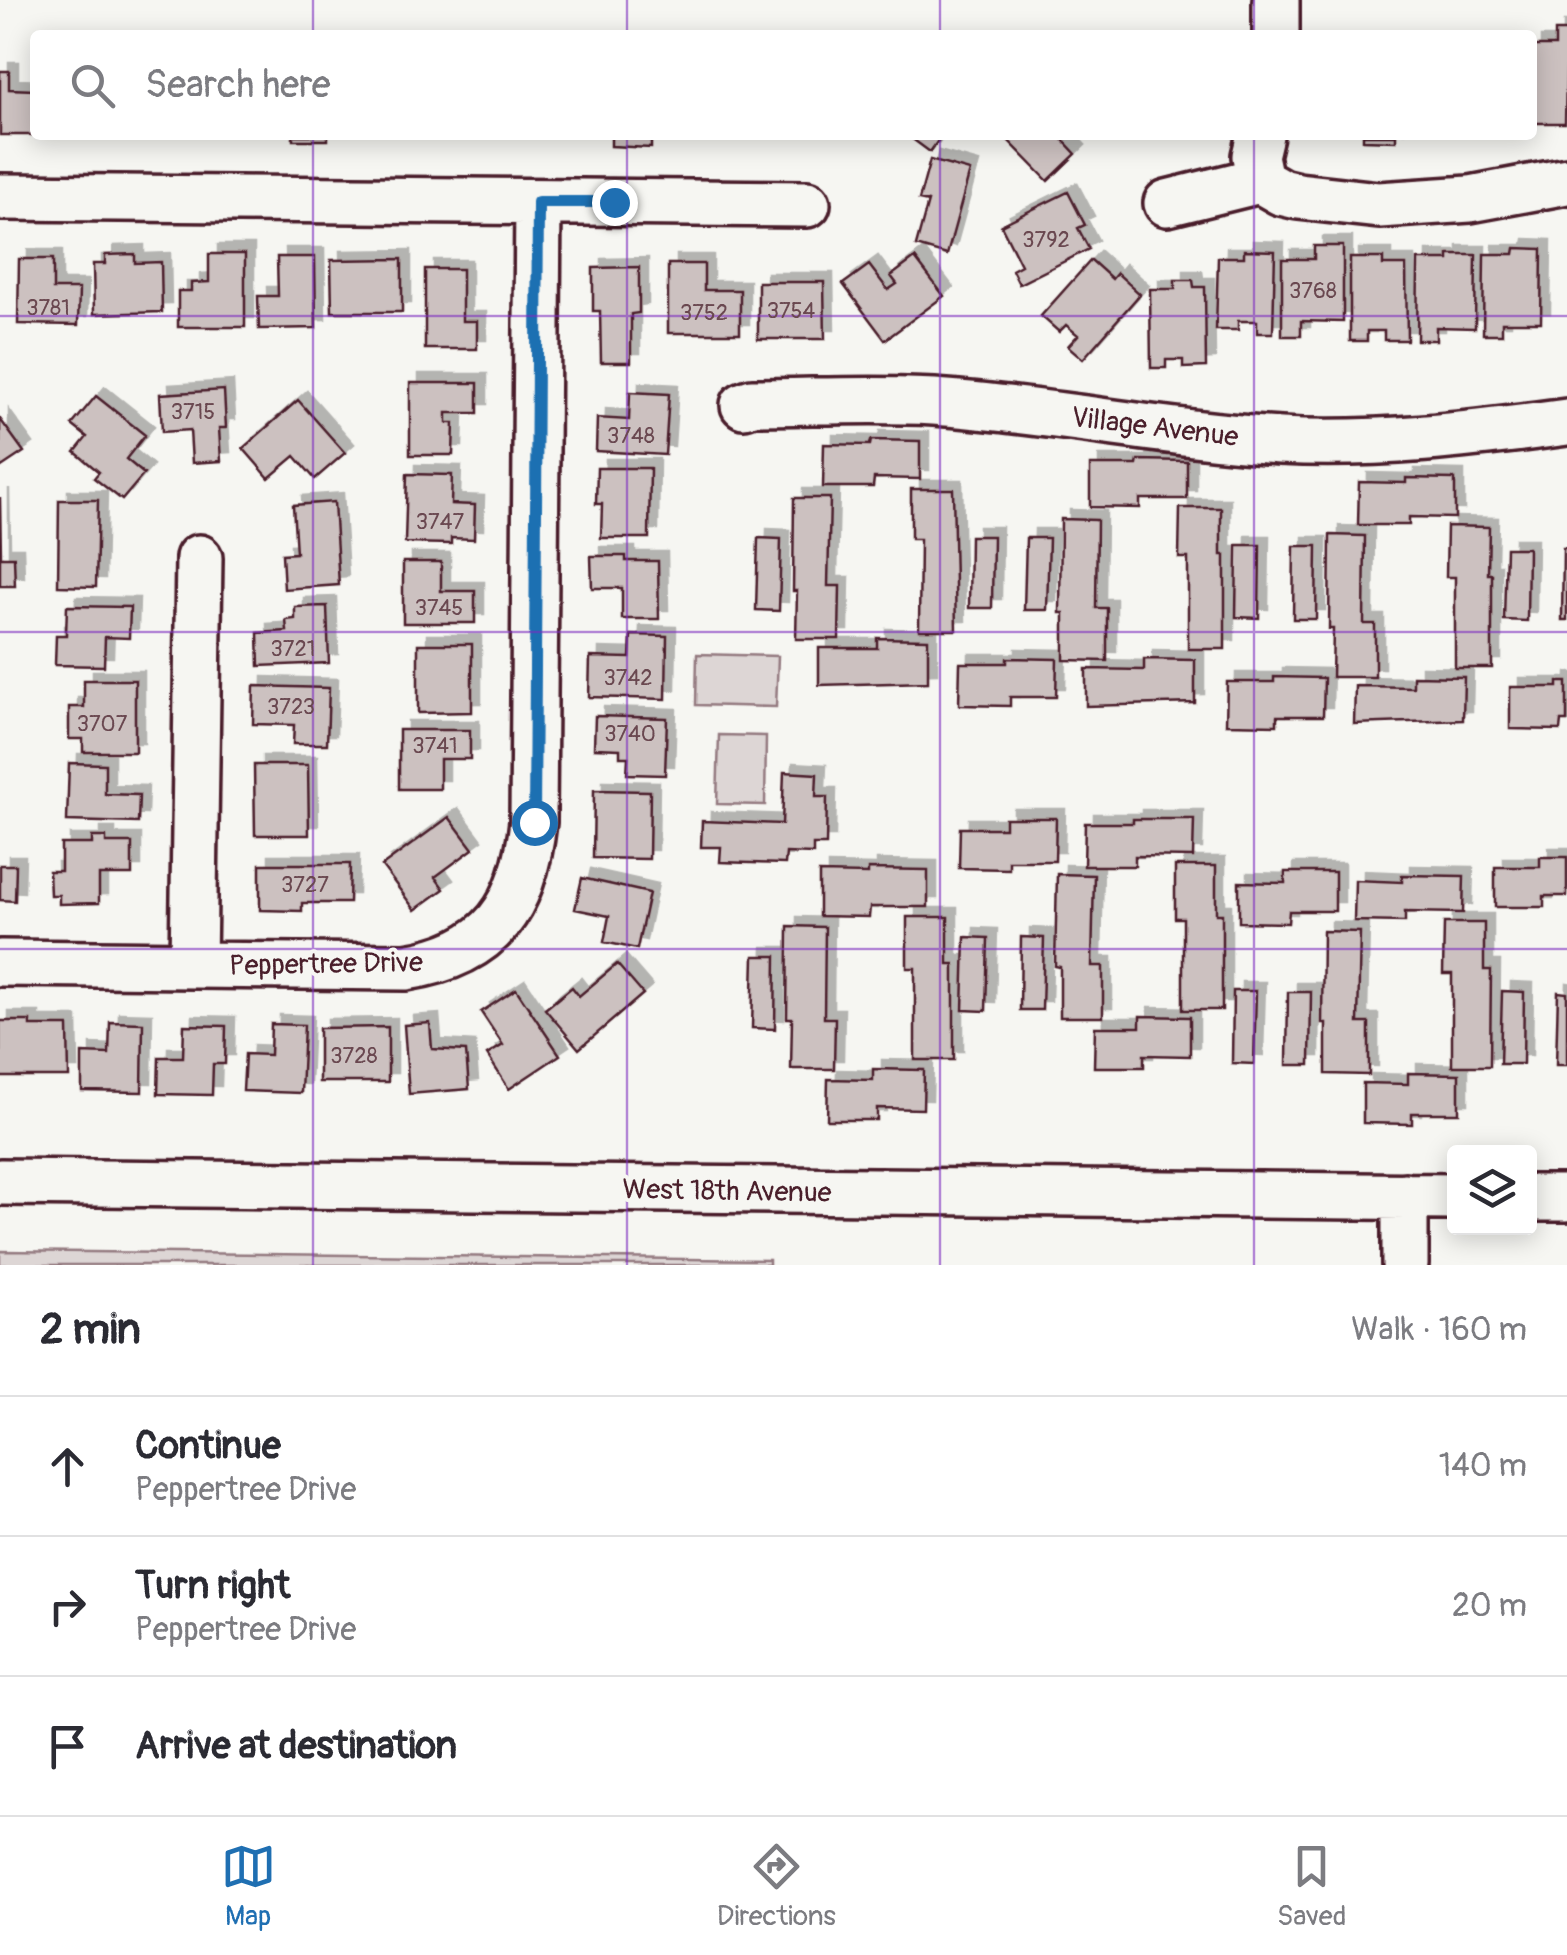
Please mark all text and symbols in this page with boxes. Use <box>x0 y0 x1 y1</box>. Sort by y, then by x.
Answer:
search box <box>30 30 1537 140</box>
icon: search <box>65 58 120 113</box>
text: Search here <box>145 61 331 109</box>
route end <box>592 180 638 226</box>
house number: 3792 <box>1022 226 1070 254</box>
house number: 3768 <box>1289 277 1337 305</box>
house number: 3781 <box>26 294 70 322</box>
house number: 3754 <box>767 297 816 325</box>
house number: 3752 <box>680 299 728 327</box>
house number: 3715 <box>171 398 215 426</box>
street label: Village Avenue <box>1069 400 1241 455</box>
house number: 3748 <box>607 422 655 450</box>
house number: 3747 <box>416 508 465 536</box>
house number: 3745 <box>415 594 463 622</box>
house number: 3721 <box>271 635 315 663</box>
house number: 3742 <box>604 664 652 692</box>
house number: 3723 <box>267 693 315 721</box>
house number: 3707 <box>77 710 128 738</box>
house number: 3740 <box>604 720 656 748</box>
house number: 3741 <box>412 732 458 760</box>
route start <box>512 800 558 846</box>
house number: 3727 <box>281 871 329 899</box>
street label: Peppertree Drive <box>229 945 423 984</box>
house number: 3728 <box>330 1042 378 1070</box>
map controls <box>1447 1145 1537 1235</box>
button: layers <box>1447 1145 1537 1235</box>
street label: West 18th Avenue <box>622 1172 832 1211</box>
text: 2 min <box>40 1304 141 1356</box>
text: Walk · 160 m <box>1351 1310 1527 1350</box>
text: Continue <box>135 1422 281 1470</box>
icon: ahead <box>40 1439 95 1494</box>
text: 140 m <box>1439 1446 1527 1486</box>
text: Peppertree Drive <box>135 1470 356 1510</box>
text: Turn right <box>135 1562 290 1610</box>
icon: right <box>40 1579 95 1634</box>
text: 20 m <box>1452 1586 1527 1626</box>
text: Peppertree Drive <box>135 1610 356 1650</box>
icon: arrive <box>40 1719 95 1774</box>
text: Arrive at destination <box>135 1722 457 1770</box>
tab: Map <box>221 1839 276 1934</box>
tab: Directions <box>717 1839 836 1934</box>
tab: Saved <box>1277 1839 1346 1934</box>

